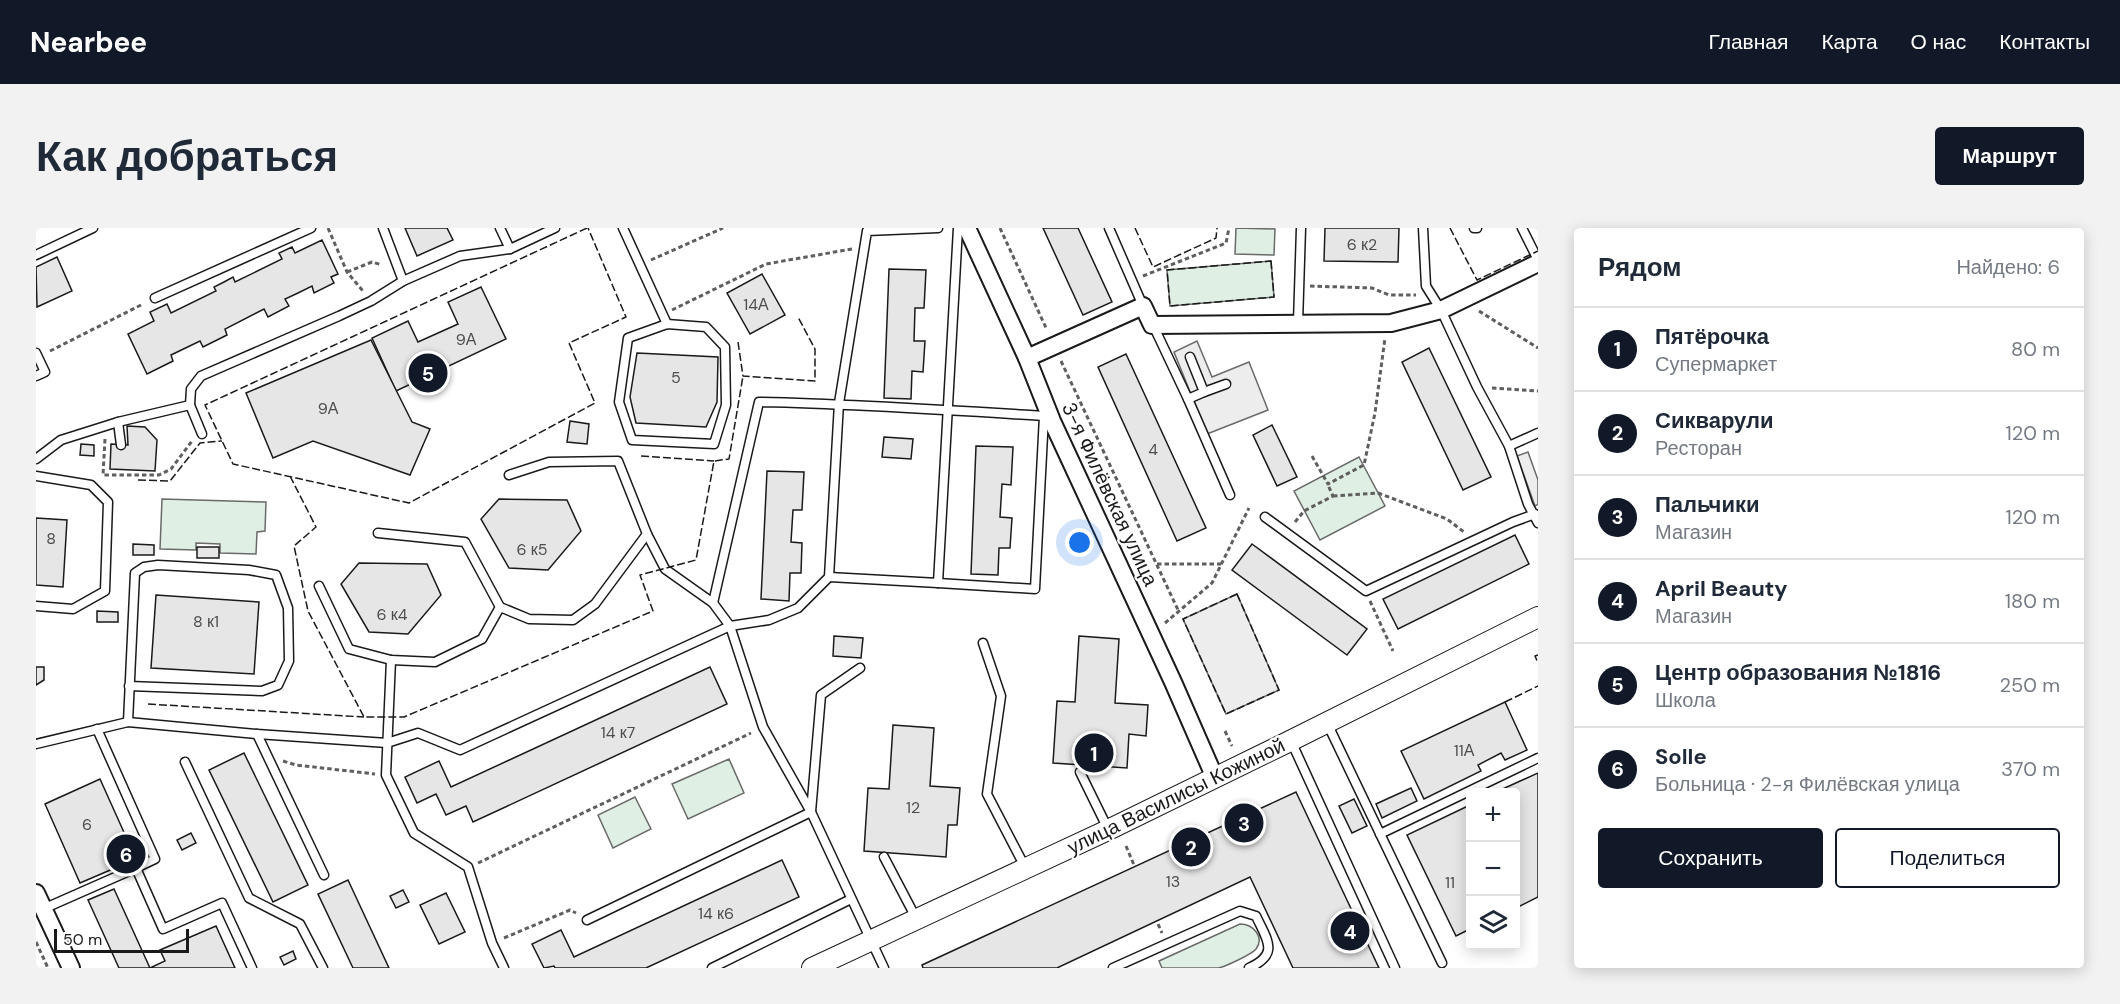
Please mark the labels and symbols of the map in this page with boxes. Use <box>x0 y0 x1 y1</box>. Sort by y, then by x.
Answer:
house number: 6 к2 <box>1347 234 1377 255</box>
house number: 14А <box>743 294 769 315</box>
house number: 9А <box>456 329 477 350</box>
pin: 5 <box>408 350 448 396</box>
house number: 5 <box>671 367 681 388</box>
house number: 9А <box>318 398 339 419</box>
street label: 3-я Филёвская улица <box>1056 398 1164 591</box>
house number: 4 <box>1148 439 1158 460</box>
house number: 8 <box>46 528 56 549</box>
your location <box>1065 528 1094 557</box>
house number: 6 к5 <box>516 539 548 560</box>
house number: 6 к4 <box>376 604 408 625</box>
house number: 8 к1 <box>193 611 219 632</box>
house number: 14 к7 <box>601 722 635 743</box>
pin: 1 <box>1074 730 1114 776</box>
street label: улица Василисы Кожиной <box>1063 732 1289 860</box>
house number: 11А <box>1454 740 1475 761</box>
house number: 12 <box>906 797 920 818</box>
pin: 3 <box>1224 800 1264 846</box>
house number: 6 <box>82 814 92 835</box>
pin: 2 <box>1172 824 1210 870</box>
pin: 6 <box>106 832 146 876</box>
house number: 13 <box>1166 871 1180 892</box>
house number: 11 <box>1445 872 1455 893</box>
house number: 14 к6 <box>698 903 734 924</box>
pin: 4 <box>1330 908 1370 954</box>
scale bar <box>54 926 189 954</box>

